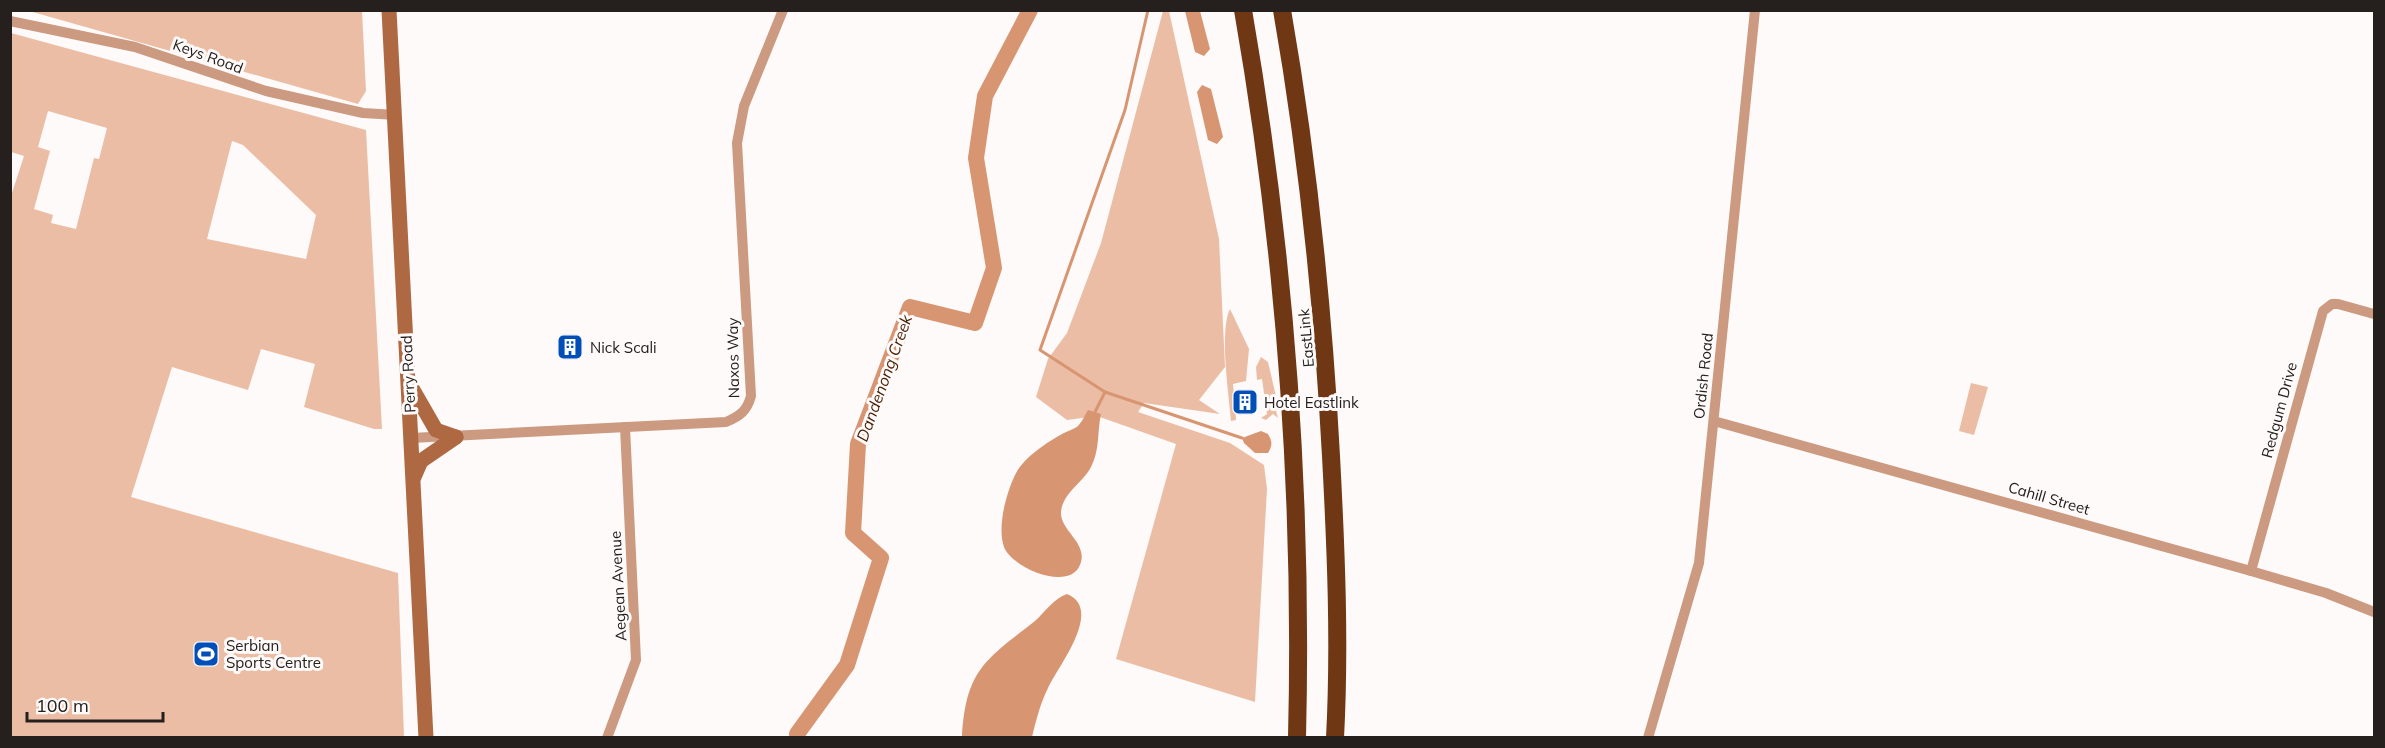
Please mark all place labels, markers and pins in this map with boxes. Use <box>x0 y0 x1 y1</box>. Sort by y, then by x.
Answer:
building icon: Nick Scali <box>555 332 585 362</box>
place label: Nick Scali <box>590 338 657 357</box>
building icon: Hotel Eastlink <box>1230 387 1260 417</box>
place label: Hotel Eastlink <box>1264 393 1359 412</box>
place label: Serbian Sports Centre <box>226 636 321 672</box>
sports icon: Serbian Sports Centre <box>191 639 221 669</box>

